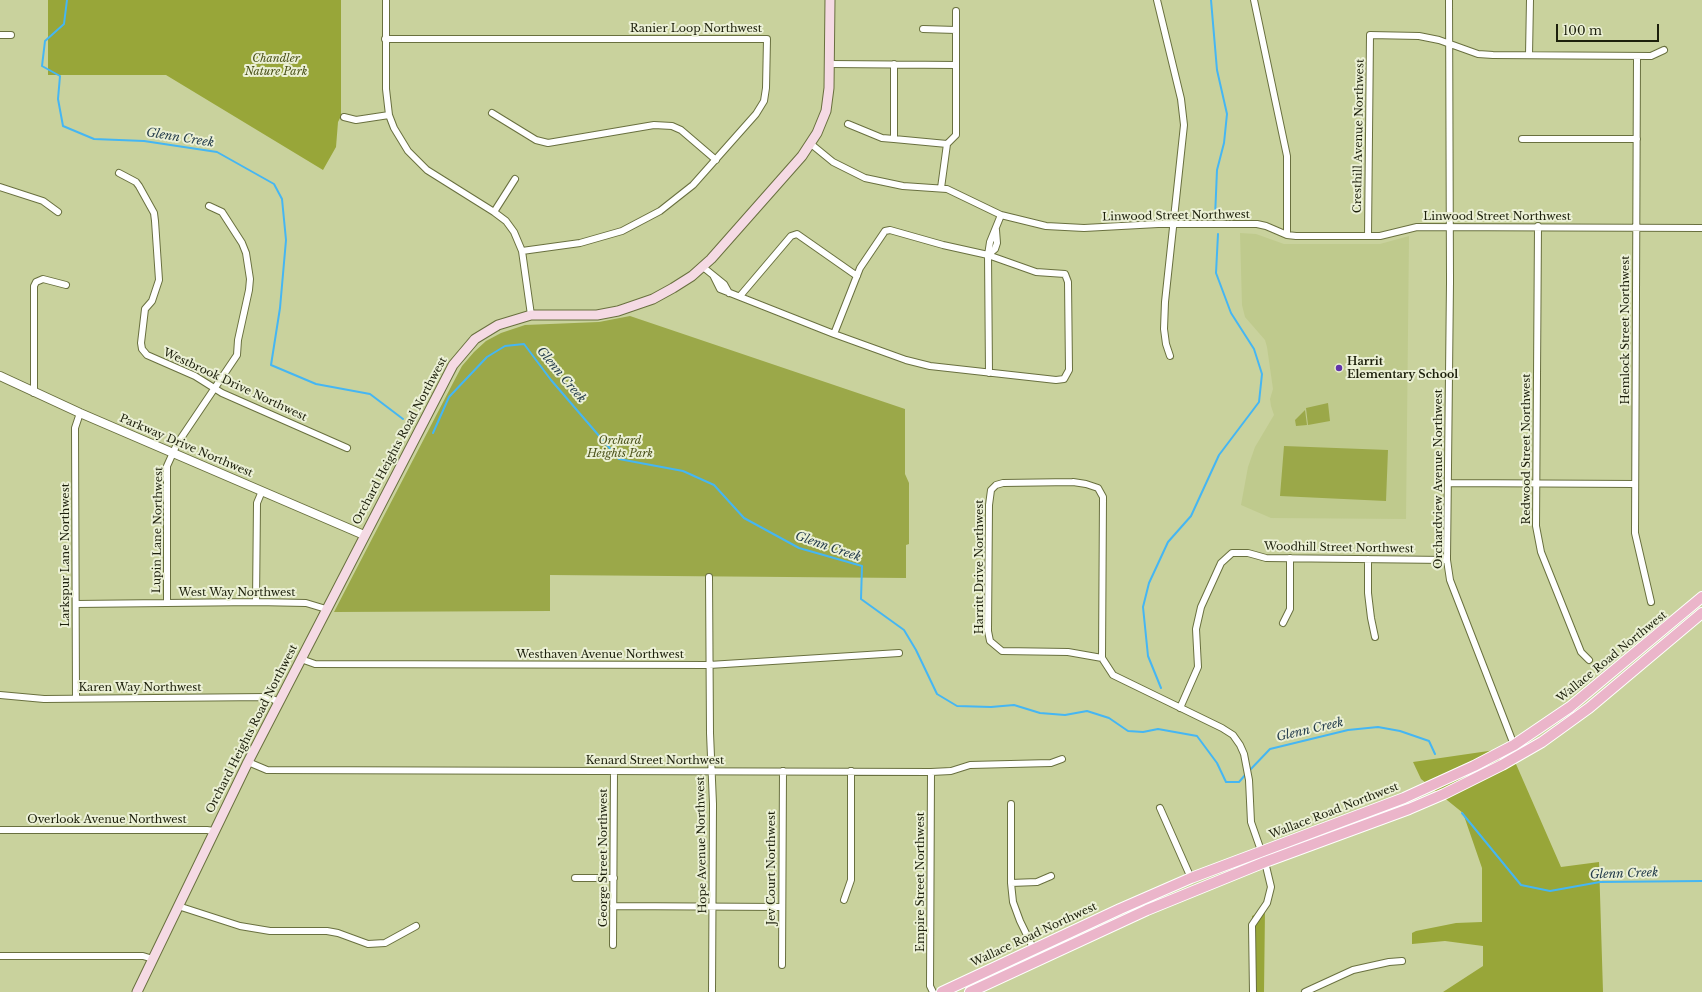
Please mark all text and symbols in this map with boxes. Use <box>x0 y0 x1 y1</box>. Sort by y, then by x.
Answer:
scale bar <box>1558 16 1661 42</box>
street label: Ranier Loop Northwest <box>630 22 762 36</box>
text: 100 m <box>1563 23 1602 38</box>
park label: Chandler Nature Park <box>245 52 307 78</box>
street label: Cresthill Avenue Northwest <box>1351 59 1367 213</box>
water label: Glenn Creek <box>145 126 215 150</box>
street label: Linwood Street Northwest <box>1102 208 1250 224</box>
street label: Linwood Street Northwest <box>1423 210 1571 224</box>
street label: Hemlock Street Northwest <box>1619 255 1633 405</box>
water label: Glenn Creek <box>534 344 588 406</box>
street label: Westbrook Drive Northwest <box>161 346 309 424</box>
street label: Orchard Heights Road Northwest <box>350 355 450 527</box>
place label: Harrit Elementary School <box>1347 355 1458 381</box>
marker: Harrit Elementary School <box>1334 363 1344 373</box>
street label: Redwood Street Northwest <box>1520 374 1534 524</box>
street label: Orchardview Avenue Northwest <box>1432 389 1446 569</box>
street label: Parkway Drive Northwest <box>117 412 255 480</box>
park label: Orchard Heights Park <box>587 434 653 460</box>
street label: Lupin Lane Northwest <box>150 467 166 593</box>
street label: Larkspur Lane Northwest <box>59 483 73 627</box>
street label: Harritt Drive Northwest <box>973 500 987 634</box>
water label: Glenn Creek <box>793 529 863 565</box>
street label: Woodhill Street Northwest <box>1264 540 1414 556</box>
street label: West Way Northwest <box>179 586 295 600</box>
street label: Wallace Road Northwest <box>1555 609 1669 705</box>
street label: Orchard Heights Road Northwest <box>203 642 301 816</box>
street label: Westhaven Avenue Northwest <box>516 648 684 662</box>
street label: Karen Way Northwest <box>78 681 202 695</box>
water label: Glenn Creek <box>1275 715 1345 745</box>
street label: Kenard Street Northwest <box>586 754 724 768</box>
street label: Hope Avenue Northwest <box>694 776 710 914</box>
street label: Wallace Road Northwest <box>1268 780 1400 842</box>
street label: George Street Northwest <box>597 789 611 927</box>
street label: Jev Court Northwest <box>765 811 779 925</box>
street label: Empire Street Northwest <box>914 812 928 952</box>
street label: Overlook Avenue Northwest <box>27 813 187 827</box>
water label: Glenn Creek <box>1590 866 1658 882</box>
street label: Wallace Road Northwest <box>969 900 1099 970</box>

